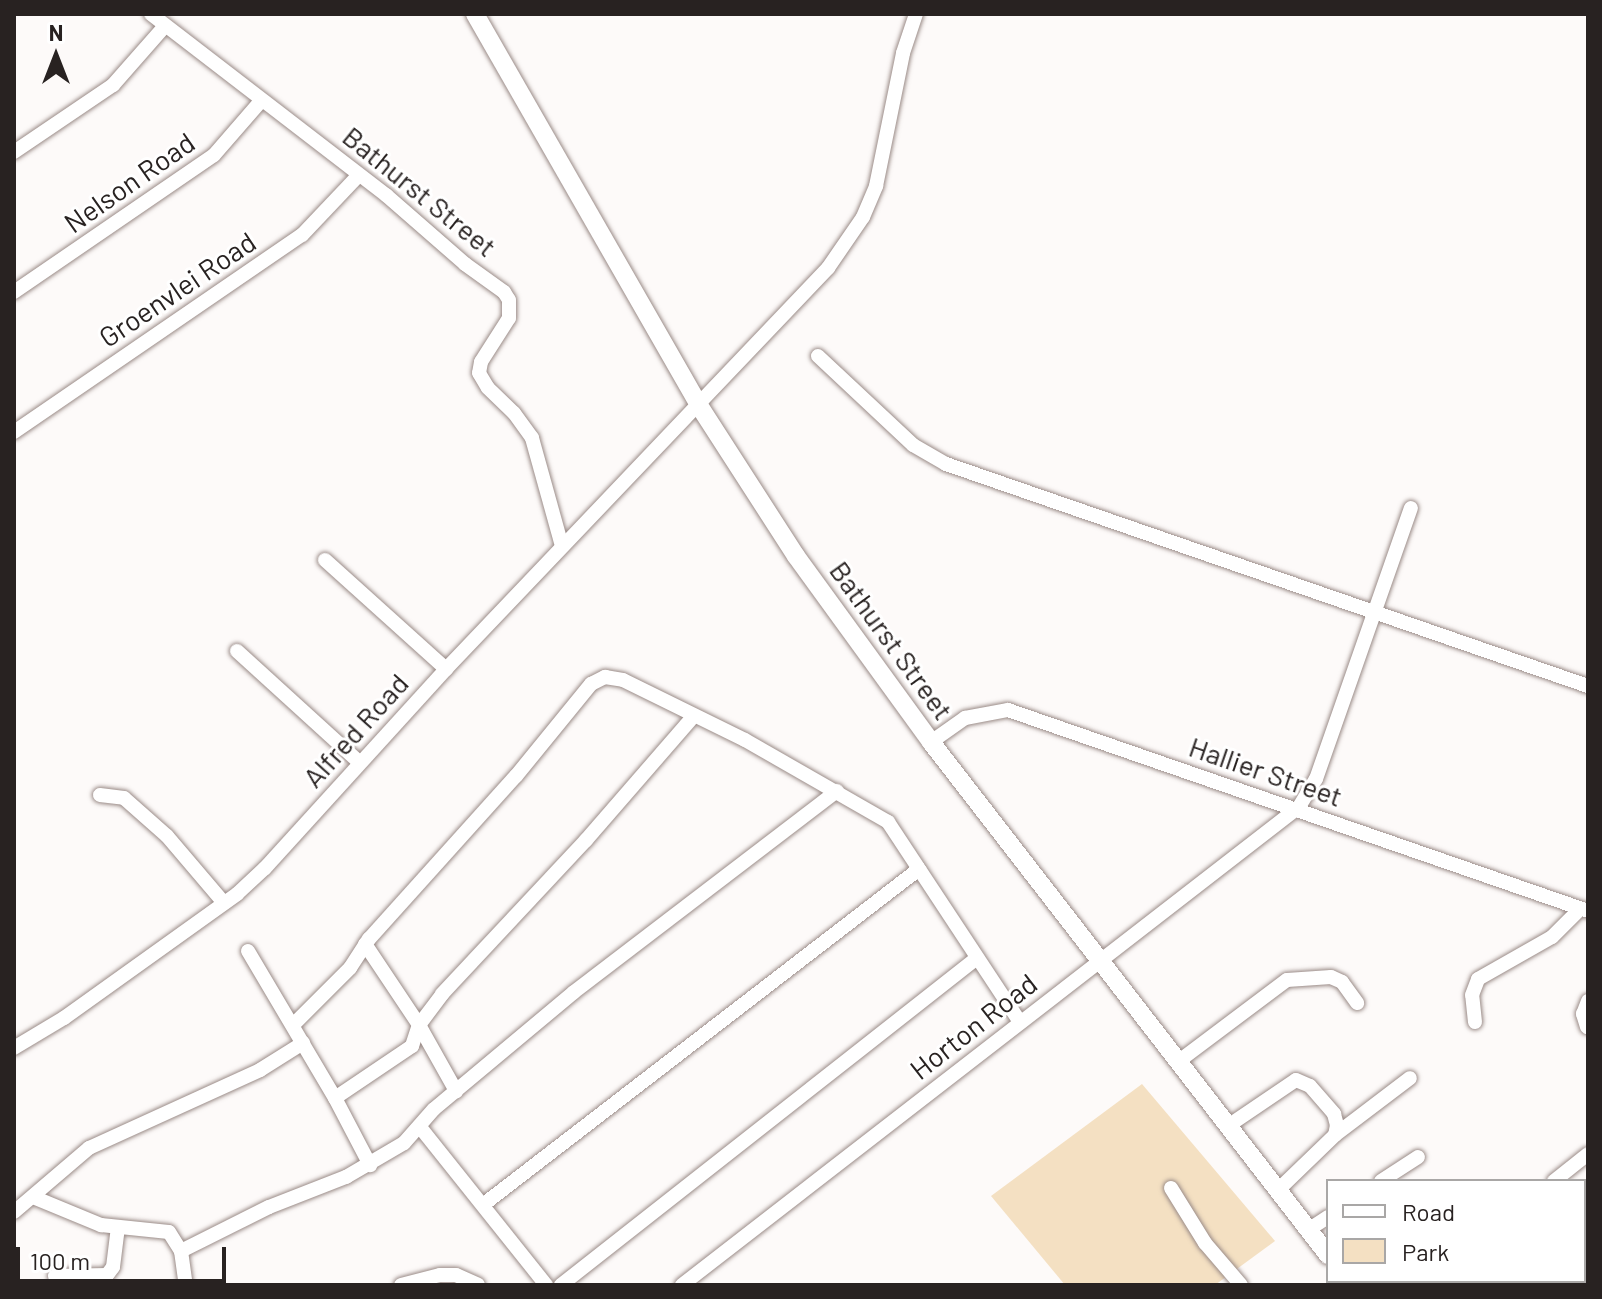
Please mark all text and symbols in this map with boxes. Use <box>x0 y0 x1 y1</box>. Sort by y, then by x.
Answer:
north arrow <box>16 16 96 96</box>
text: N <box>49 19 63 45</box>
street label: Bathurst Street <box>337 119 503 263</box>
street label: Nelson Road <box>57 125 201 239</box>
street label: Groenvlei Road <box>92 224 262 354</box>
street label: Bathurst Street <box>823 554 961 726</box>
street label: Alfred Road <box>295 666 415 794</box>
street label: Hallier Street <box>1185 729 1347 813</box>
street label: Horton Road <box>903 966 1043 1086</box>
legend <box>1326 1179 1586 1283</box>
text: Road <box>1402 1197 1455 1226</box>
scale bar <box>20 1231 230 1281</box>
text: Park <box>1402 1237 1449 1266</box>
text: 100 m <box>30 1246 90 1275</box>

